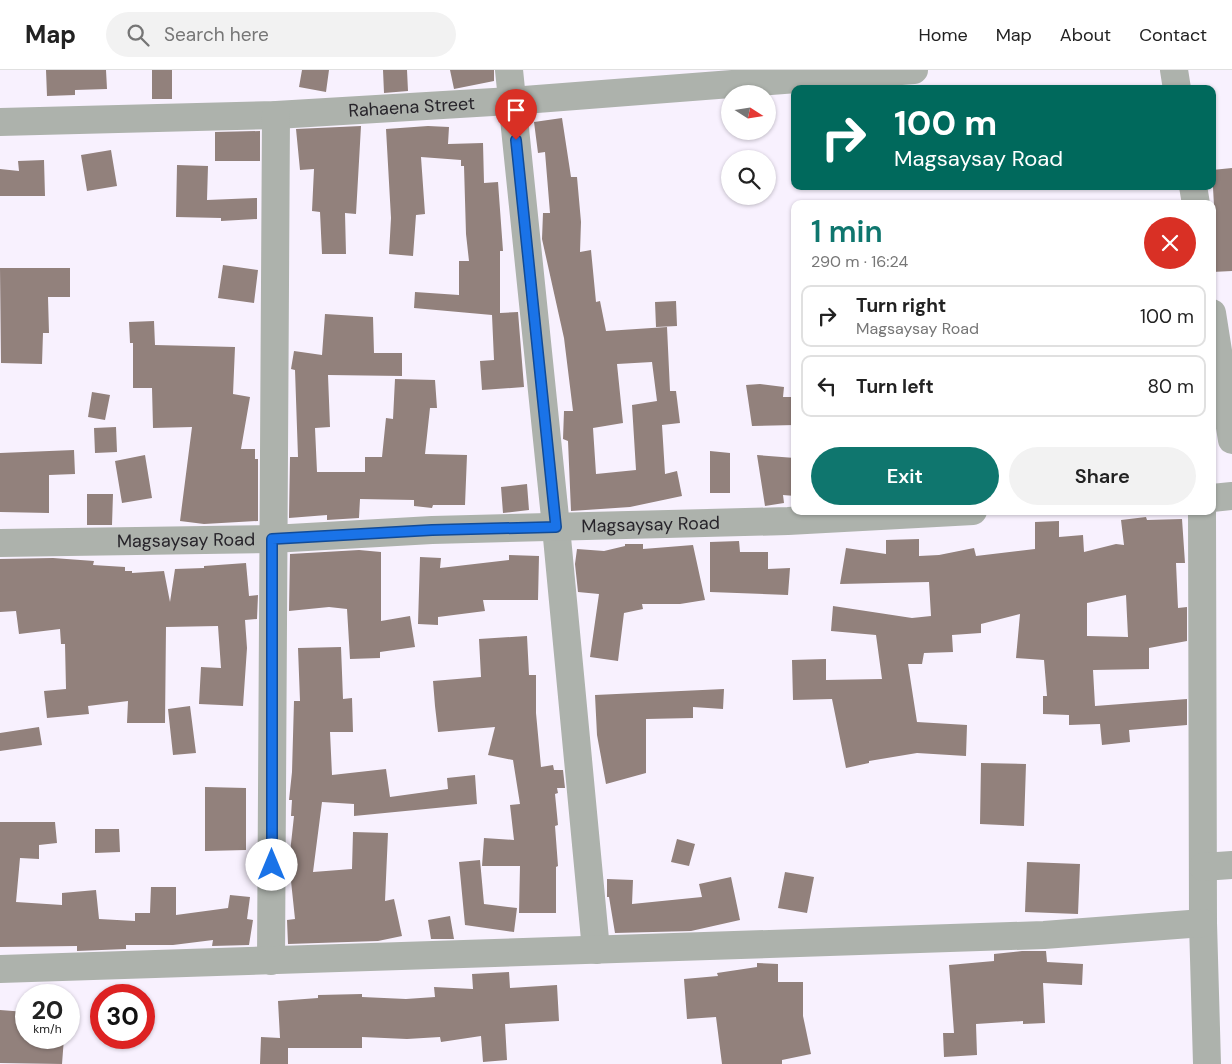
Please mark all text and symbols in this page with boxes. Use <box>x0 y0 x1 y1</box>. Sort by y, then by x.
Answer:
search box <box>106 12 456 57</box>
text: Map <box>25 19 76 50</box>
icon: search <box>124 21 152 49</box>
text: Search here <box>164 22 269 47</box>
text: Home <box>918 23 968 47</box>
text: Map <box>996 23 1032 47</box>
text: About <box>1060 23 1111 47</box>
text: Contact <box>1139 23 1207 47</box>
north arrow <box>721 85 776 140</box>
map controls <box>721 85 776 205</box>
pin <box>495 89 537 140</box>
street label: Rahaena Street <box>348 91 476 123</box>
icon: arrive <box>502 96 530 124</box>
text: 100 m <box>894 100 997 146</box>
icon: right <box>811 105 876 170</box>
text: Magsaysay Road <box>894 144 1063 173</box>
button: search <box>721 150 776 205</box>
text: 1 min <box>811 212 883 251</box>
button: close <box>1144 217 1196 269</box>
text: 290 m · 16:24 <box>811 251 908 272</box>
text: Turn right <box>856 293 946 318</box>
icon: right <box>813 302 841 330</box>
text: 100 m <box>1140 304 1194 329</box>
text: Magsaysay Road <box>856 318 979 339</box>
icon: left <box>813 372 841 400</box>
text: Turn left <box>856 374 934 399</box>
text: 80 m <box>1147 374 1194 399</box>
button: Exit <box>811 447 999 505</box>
button: Share <box>1009 447 1196 505</box>
street label: Magsaysay Road <box>581 511 720 538</box>
street label: Magsaysay Road <box>117 527 255 553</box>
position arrow <box>245 838 297 890</box>
speed limit sign: 30 <box>90 984 155 1049</box>
text: 20 <box>32 994 63 1027</box>
text: km/h <box>33 1021 62 1037</box>

